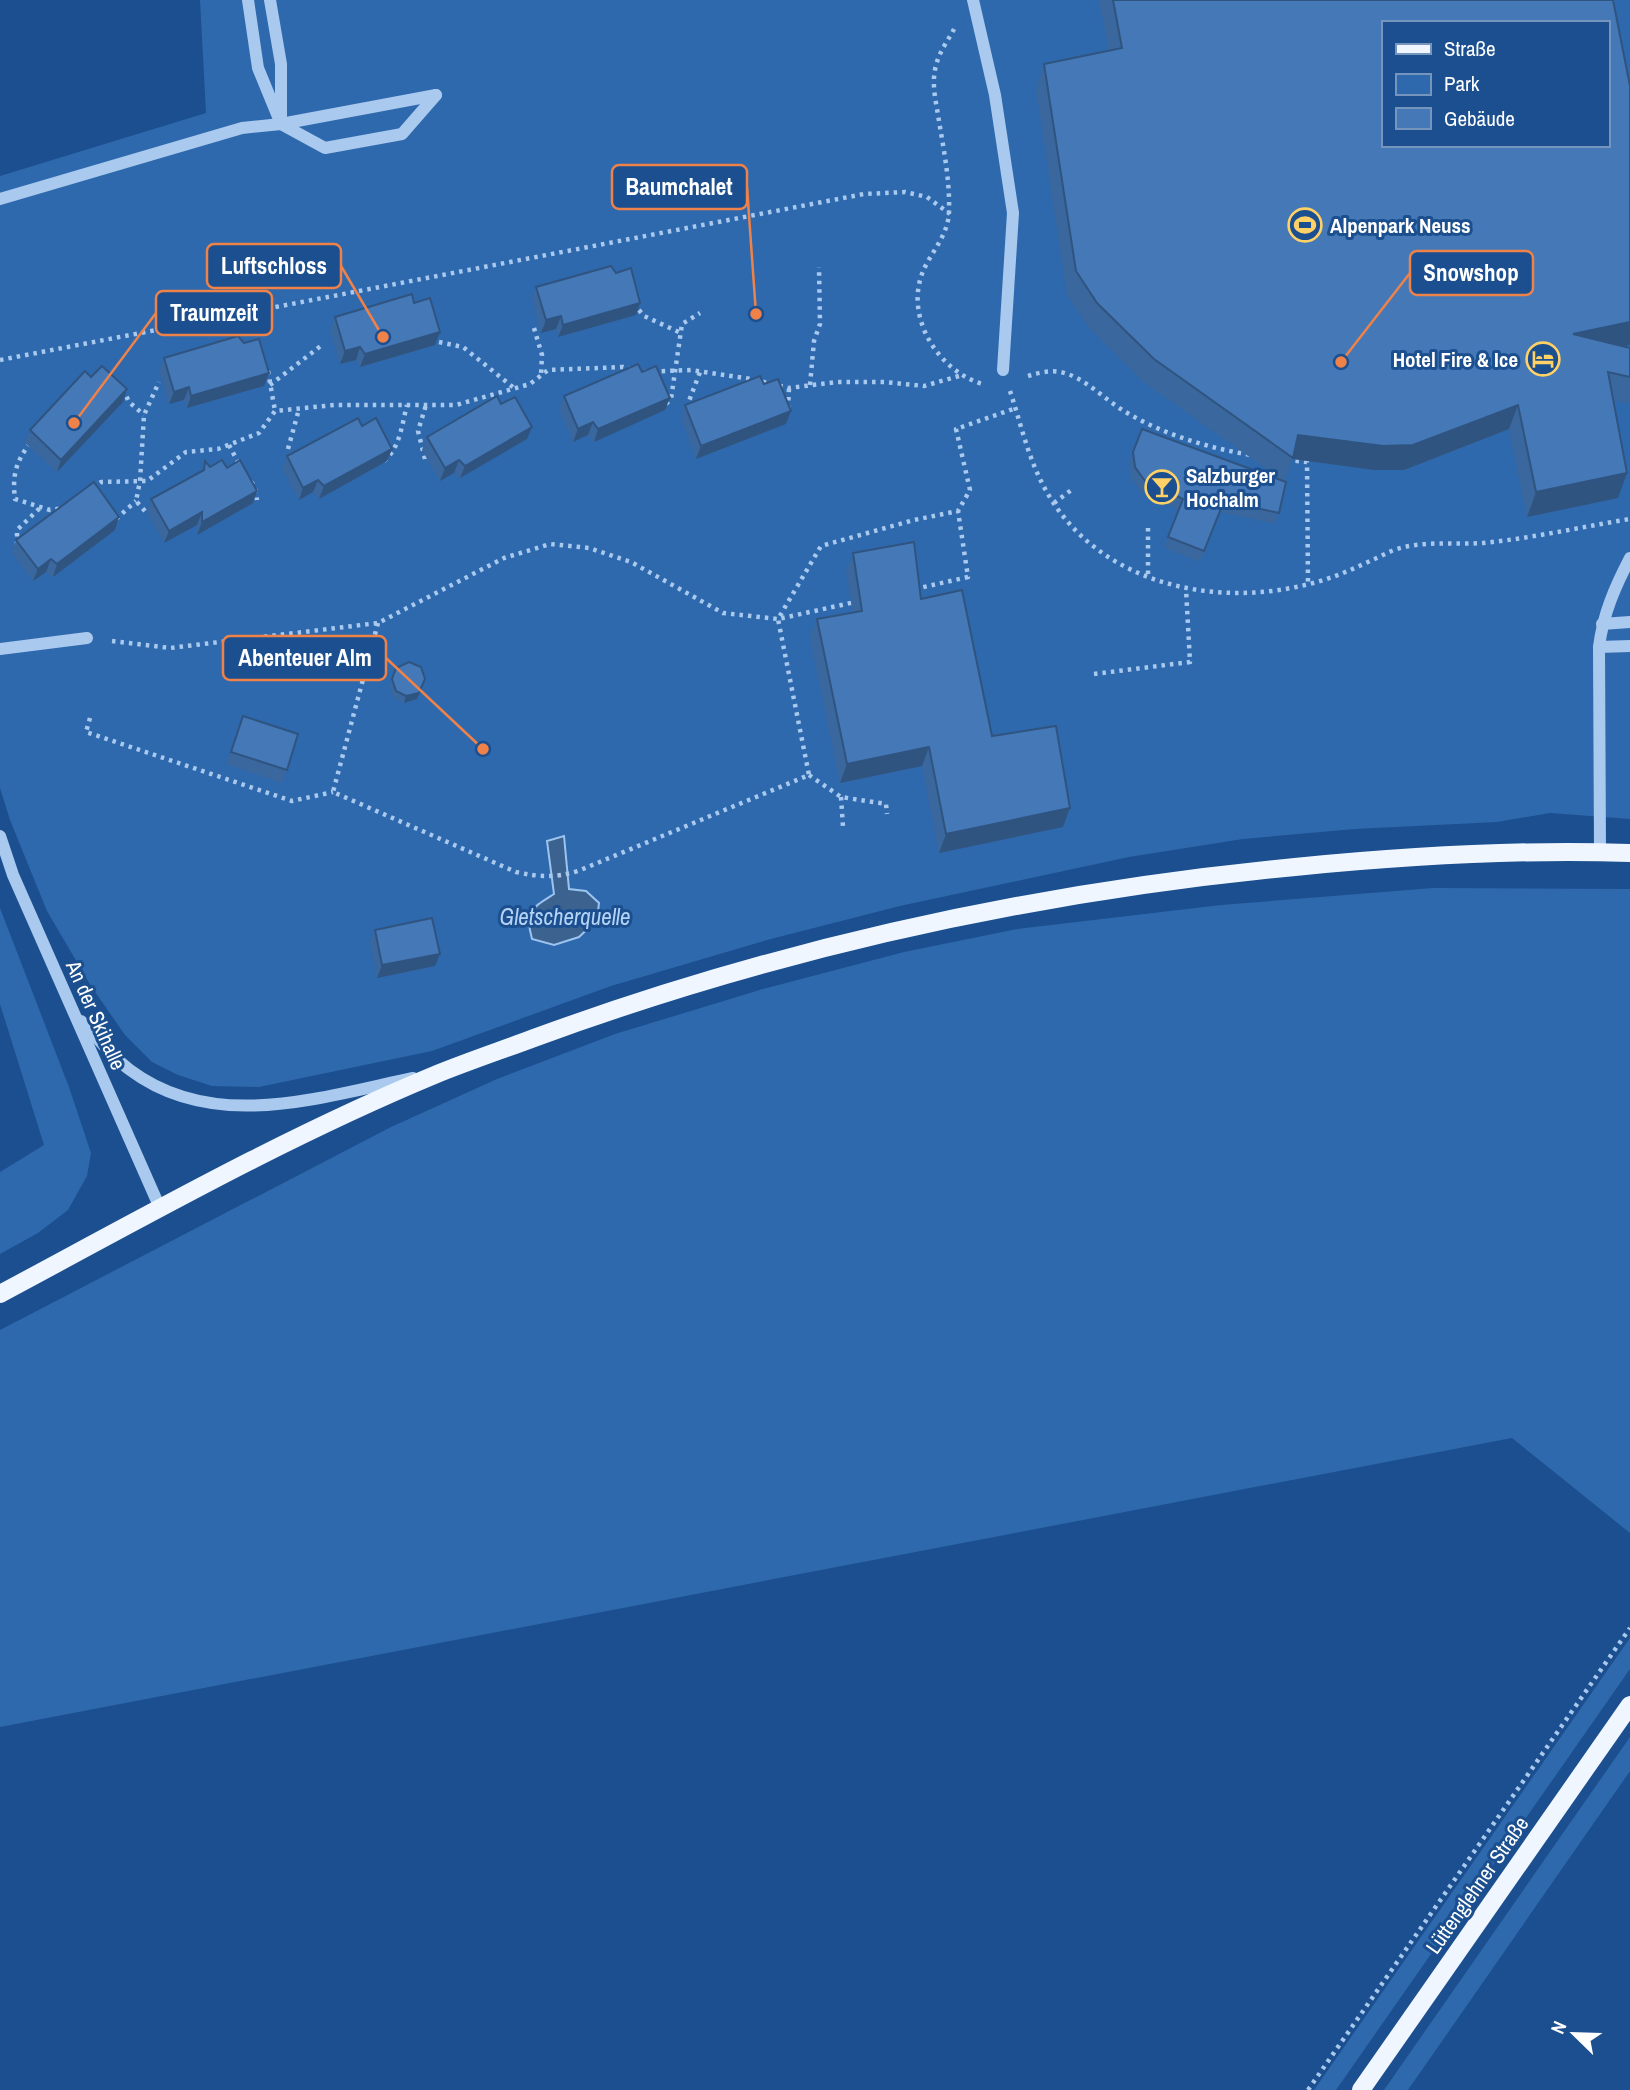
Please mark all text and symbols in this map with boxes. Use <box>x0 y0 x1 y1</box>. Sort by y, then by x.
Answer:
legend <box>1382 21 1609 147</box>
text: Straße <box>1444 34 1496 63</box>
text: Park <box>1444 69 1480 98</box>
text: Gebäude <box>1444 104 1515 133</box>
callout: Baumchalet <box>612 165 747 209</box>
text: Baumchalet <box>626 171 732 202</box>
sports icon: Alpenpark Neuss <box>1286 206 1324 244</box>
place label: Alpenpark Neuss <box>1330 211 1471 240</box>
callout: Luftschloss <box>207 244 341 288</box>
text: Luftschloss <box>221 250 327 281</box>
callout: Snowshop <box>1410 251 1533 295</box>
text: Snowshop <box>1423 257 1519 288</box>
callout: Traumzeit <box>156 291 272 335</box>
text: Traumzeit <box>170 297 258 328</box>
hotel icon: Hotel Fire & Ice <box>1524 340 1562 378</box>
place label: Hotel Fire & Ice <box>1393 345 1518 374</box>
place label: Salzburger Hochalm <box>1186 461 1275 514</box>
bar icon: Salzburger Hochalm <box>1143 468 1181 506</box>
callout: Abenteuer Alm <box>223 636 386 680</box>
text: Abenteuer Alm <box>238 642 372 673</box>
water label: Gletscherquelle <box>499 901 631 932</box>
street label: An der Skihalle <box>59 955 133 1074</box>
street label: Lüttenglehner Straße <box>1419 1810 1535 1960</box>
north arrow <box>1539 1999 1609 2069</box>
text: N <box>1544 2017 1573 2038</box>

